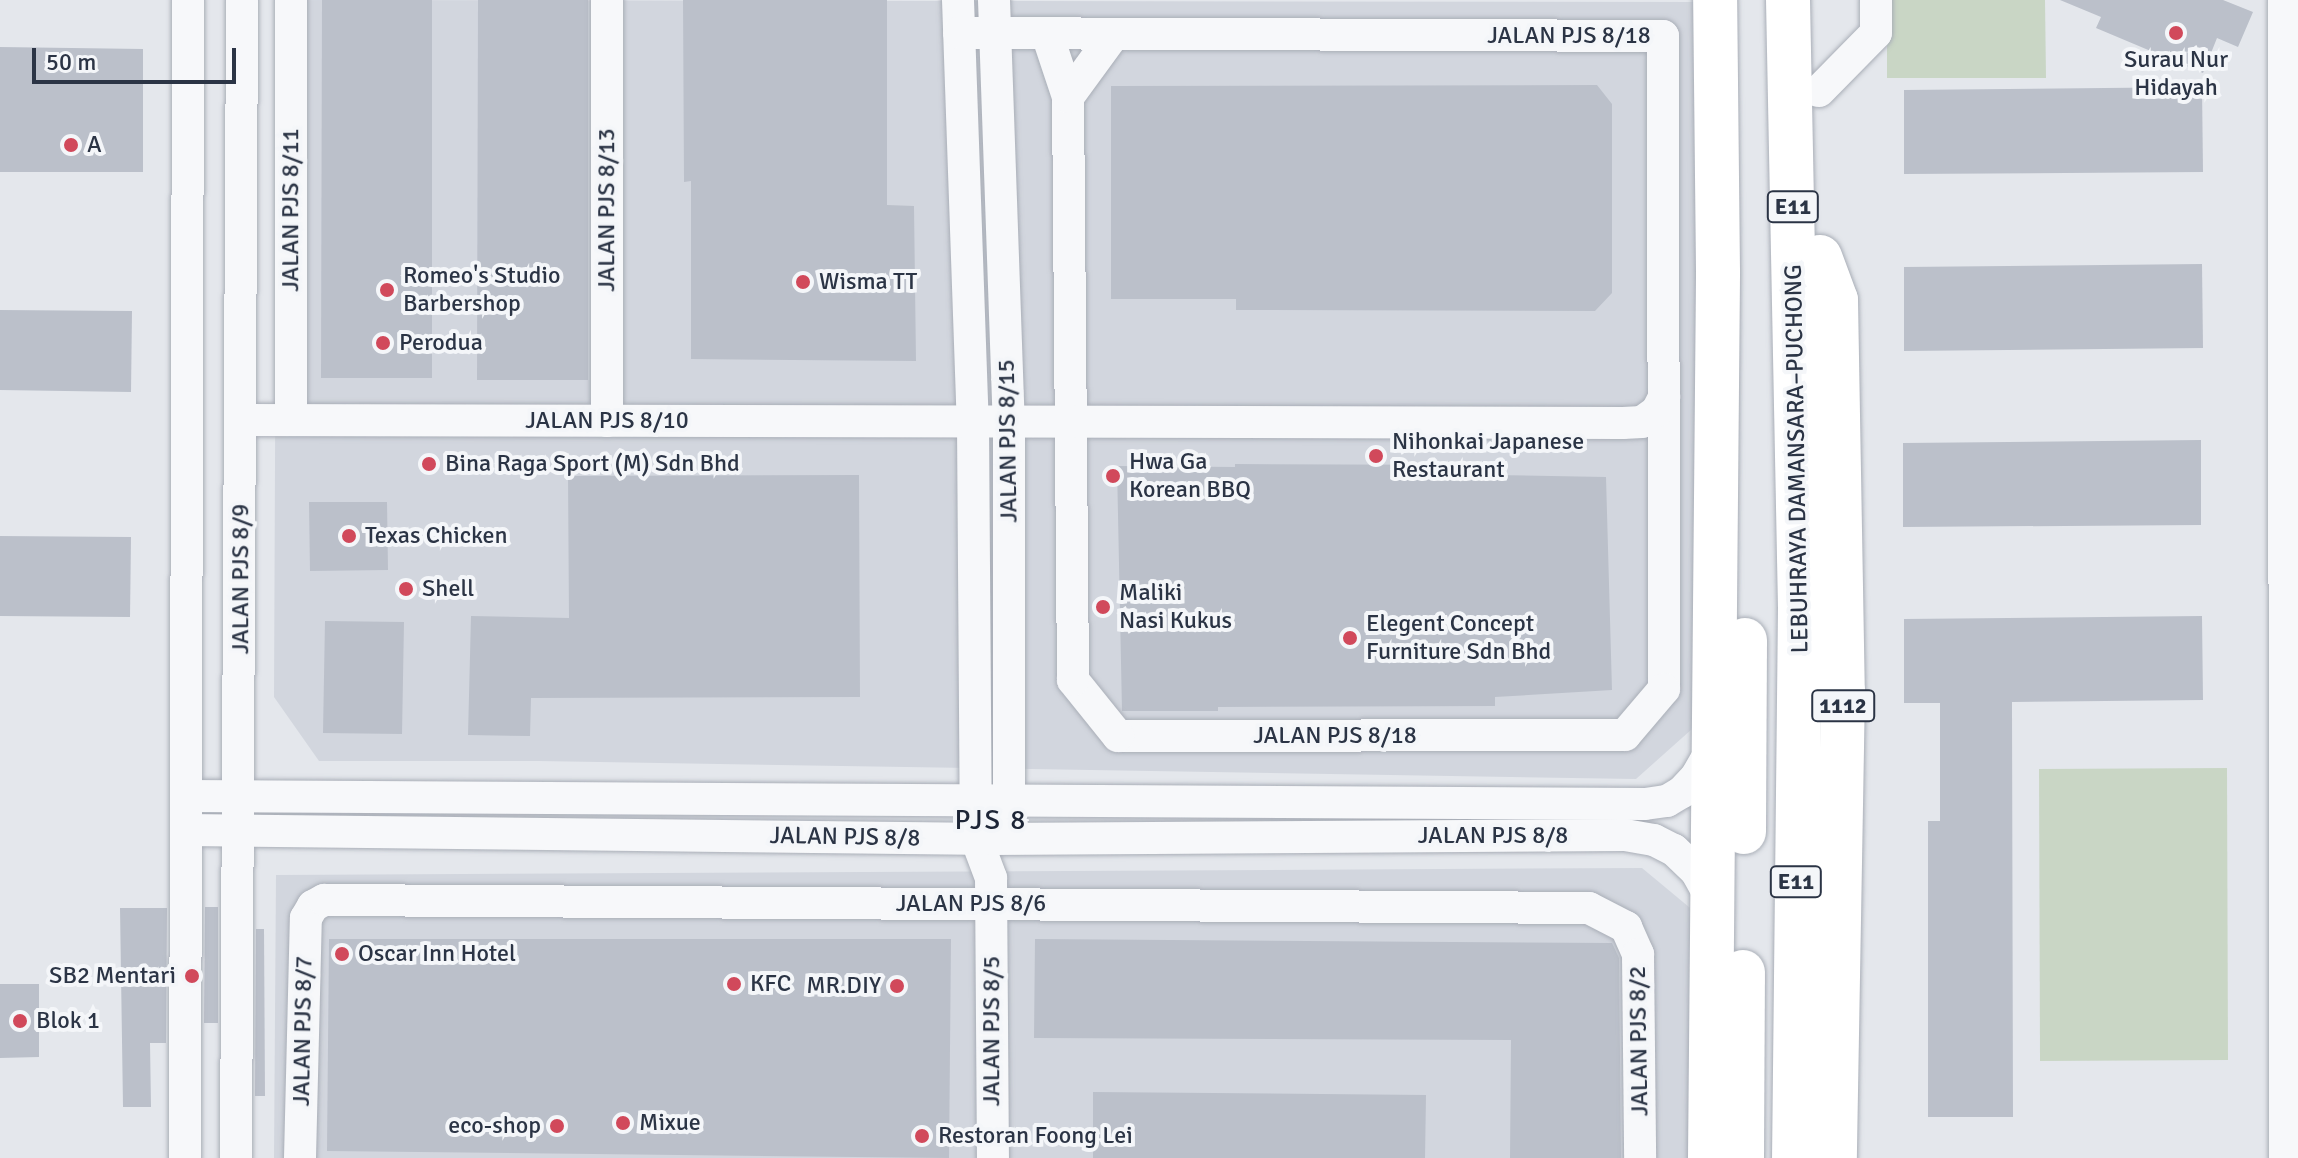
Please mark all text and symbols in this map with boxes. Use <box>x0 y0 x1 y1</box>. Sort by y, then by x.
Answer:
street label: JALAN PJS 8/18 <box>1487 22 1651 50</box>
marker: Surau Nur Hidayah <box>2167 24 2185 42</box>
scale bar <box>36 32 240 82</box>
place label: Surau Nur Hidayah <box>2124 46 2228 102</box>
text: 50 m <box>46 47 96 77</box>
street label: JALAN PJS 8/11 <box>277 128 305 292</box>
street label: JALAN PJS 8/13 <box>593 128 621 292</box>
place label: A <box>87 131 102 159</box>
marker: A <box>62 136 80 154</box>
road number: E11 <box>1765 189 1821 225</box>
place label: Romeo's Studio Barbershop <box>403 262 560 318</box>
street label: LEBUHRAYA DAMANSARA–PUCHONG <box>1779 264 1815 654</box>
place label: Wisma TT <box>819 268 917 296</box>
marker: Wisma TT <box>794 273 812 291</box>
marker: Romeo's Studio Barbershop <box>378 281 396 299</box>
place label: Perodua <box>399 329 483 357</box>
marker: Perodua <box>374 334 392 352</box>
street label: JALAN PJS 8/15 <box>992 359 1024 523</box>
street label: JALAN PJS 8/10 <box>525 407 689 435</box>
place label: Nihonkai Japanese Restaurant <box>1392 428 1584 484</box>
marker: Nihonkai Japanese Restaurant <box>1367 447 1385 465</box>
place label: Hwa Ga Korean BBQ <box>1129 448 1251 504</box>
place label: Bina Raga Sport (M) Sdn Bhd <box>445 450 740 478</box>
marker: Bina Raga Sport (M) Sdn Bhd <box>420 455 438 473</box>
marker: Hwa Ga Korean BBQ <box>1104 467 1122 485</box>
street label: JALAN PJS 8/9 <box>227 504 255 654</box>
place label: Texas Chicken <box>365 522 508 550</box>
marker: Texas Chicken <box>340 527 358 545</box>
place label: Shell <box>422 575 474 603</box>
place label: Maliki Nasi Kukus <box>1119 579 1232 635</box>
marker: Shell <box>397 580 415 598</box>
marker: Maliki Nasi Kukus <box>1094 598 1112 616</box>
place label: Elegent Concept Furniture Sdn Bhd <box>1366 610 1551 666</box>
marker: Elegent Concept Furniture Sdn Bhd <box>1341 629 1359 647</box>
road number: 1112 <box>1811 688 1875 724</box>
street label: JALAN PJS 8/18 <box>1253 722 1417 750</box>
district label: PJS 8 <box>955 803 1027 837</box>
street label: JALAN PJS 8/8 <box>769 821 921 853</box>
street label: JALAN PJS 8/8 <box>1418 822 1568 850</box>
road number: E11 <box>1768 864 1824 900</box>
street label: JALAN PJS 8/6 <box>896 890 1046 918</box>
place label: Oscar Inn Hotel <box>358 940 516 968</box>
marker: Oscar Inn Hotel <box>333 945 351 963</box>
street label: JALAN PJS 8/7 <box>287 955 319 1107</box>
street label: JALAN PJS 8/5 <box>978 956 1006 1106</box>
place label: SB2 Mentari <box>49 962 176 990</box>
street label: JALAN PJS 8/2 <box>1623 965 1655 1117</box>
marker: SB2 Mentari <box>183 967 201 985</box>
place label: KFC <box>750 970 791 998</box>
place label: MR.DIY <box>806 972 881 1000</box>
marker: KFC <box>725 975 743 993</box>
marker: MR.DIY <box>888 977 906 995</box>
place label: Blok 1 <box>36 1007 100 1035</box>
marker: Blok 1 <box>11 1012 29 1030</box>
place label: Mixue <box>639 1109 701 1137</box>
place label: eco-shop <box>448 1112 541 1140</box>
marker: Mixue <box>614 1114 632 1132</box>
marker: eco-shop <box>548 1117 566 1135</box>
place label: Restoran Foong Lei <box>938 1122 1133 1150</box>
marker: Restoran Foong Lei <box>913 1127 931 1145</box>

